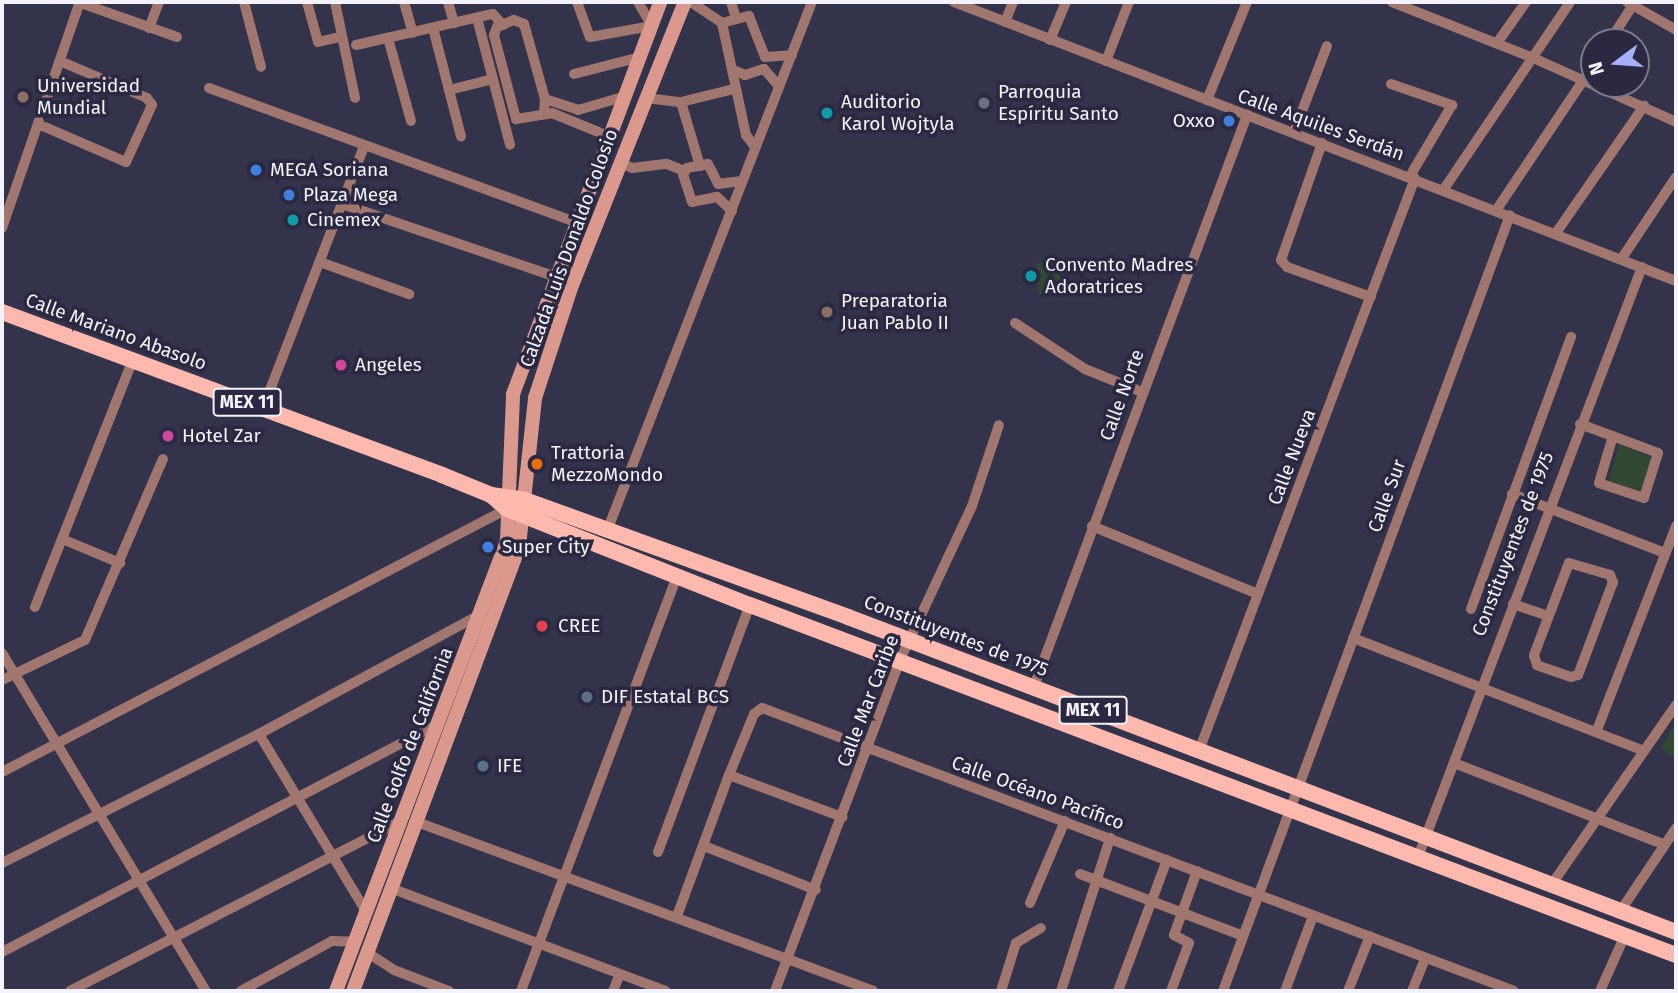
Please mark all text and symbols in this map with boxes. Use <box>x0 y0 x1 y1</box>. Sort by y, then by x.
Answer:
north arrow <box>1580 28 1650 98</box>
text: N <box>1583 59 1609 78</box>
place label: Universidad Mundial <box>37 75 140 119</box>
place label: Parroquia Espíritu Santo <box>998 81 1119 125</box>
street label: Calle Aquiles Serdán <box>1235 84 1407 166</box>
marker: Universidad Mundial <box>15 89 31 105</box>
place label: Auditorio Karol Wojtyla <box>841 91 955 135</box>
marker: Parroquia Espíritu Santo <box>976 95 992 111</box>
marker: Auditorio Karol Wojtyla <box>819 105 835 121</box>
place label: Oxxo <box>1173 110 1215 132</box>
marker: Oxxo <box>1221 113 1237 129</box>
street label: Calzada Luis Donaldo Colosio <box>515 126 623 370</box>
place label: MEGA Soriana <box>270 159 389 181</box>
marker: MEGA Soriana <box>248 162 264 178</box>
place label: Plaza Mega <box>303 184 398 206</box>
marker: Plaza Mega <box>281 187 297 203</box>
place label: Cinemex <box>307 209 380 231</box>
marker: Cinemex <box>285 212 301 228</box>
place label: Convento Madres Adoratrices <box>1045 254 1193 298</box>
marker: Convento Madres Adoratrices <box>1023 268 1039 284</box>
street label: Calle Mariano Abasolo <box>22 289 210 375</box>
place label: Preparatoria Juan Pablo II <box>841 290 949 334</box>
marker: Preparatoria Juan Pablo II <box>819 304 835 320</box>
street label: Calle Norte <box>1095 346 1149 444</box>
place label: Angeles <box>355 354 422 376</box>
marker: Angeles <box>333 357 349 373</box>
road number: MEX 11 <box>212 388 282 416</box>
street label: Calle Nueva <box>1263 406 1321 508</box>
place label: Hotel Zar <box>182 425 261 447</box>
marker: Hotel Zar <box>160 428 176 444</box>
place label: Trattoria MezzoMondo <box>551 442 663 486</box>
street label: Constituyentes de 1975 <box>1467 449 1559 639</box>
marker: Trattoria MezzoMondo <box>529 456 545 472</box>
street label: Calle Sur <box>1363 456 1411 536</box>
place label: Super City <box>502 536 590 558</box>
marker: Super City <box>480 539 496 555</box>
street label: Constituyentes de 1975 <box>861 590 1051 682</box>
place label: CREE <box>558 615 600 637</box>
marker: CREE <box>532 616 552 636</box>
street label: Calle Mar Caribe <box>832 632 904 770</box>
street label: Calle Golfo de California <box>362 644 458 846</box>
place label: DIF Estatal BCS <box>601 686 729 708</box>
marker: DIF Estatal BCS <box>579 689 595 705</box>
road number: MEX 11 <box>1058 696 1128 724</box>
street label: Calle Océano Pacífico <box>949 751 1127 835</box>
place label: IFE <box>497 755 522 777</box>
marker: IFE <box>475 758 491 774</box>

